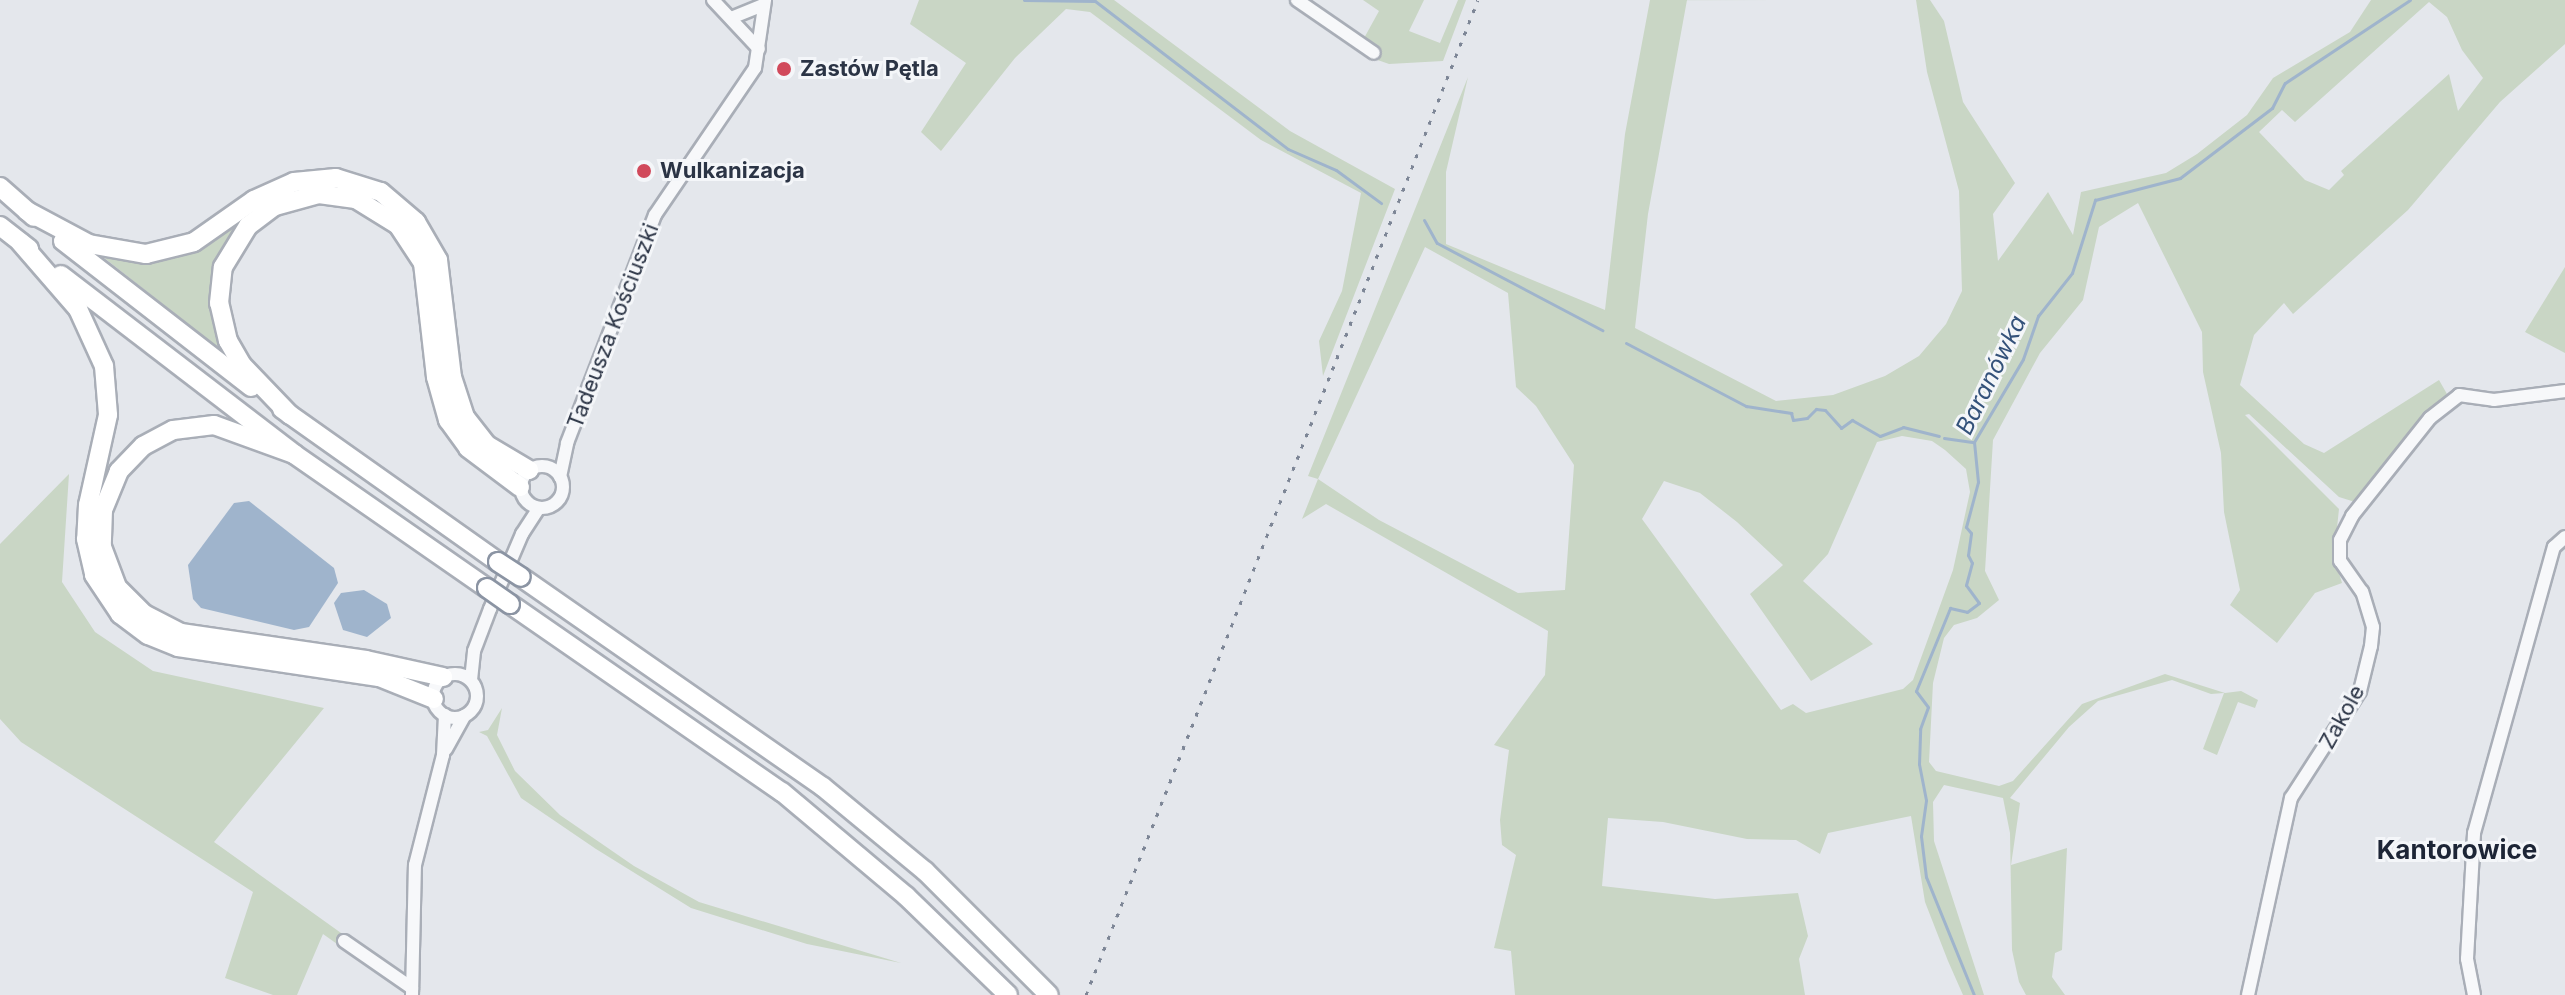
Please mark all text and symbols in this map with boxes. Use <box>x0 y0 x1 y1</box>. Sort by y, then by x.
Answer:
place label: Zastów Pętla <box>800 56 939 82</box>
marker: Zastów Pętla <box>775 60 793 78</box>
place label: Wulkanizacja <box>660 158 805 184</box>
marker: Wulkanizacja <box>635 162 653 180</box>
street label: Tadeusza Kościuszki <box>562 220 664 432</box>
water label: Baranówka <box>1950 311 2032 439</box>
street label: Zakole <box>2314 680 2370 754</box>
district label: Kantorowice <box>2377 834 2537 866</box>

